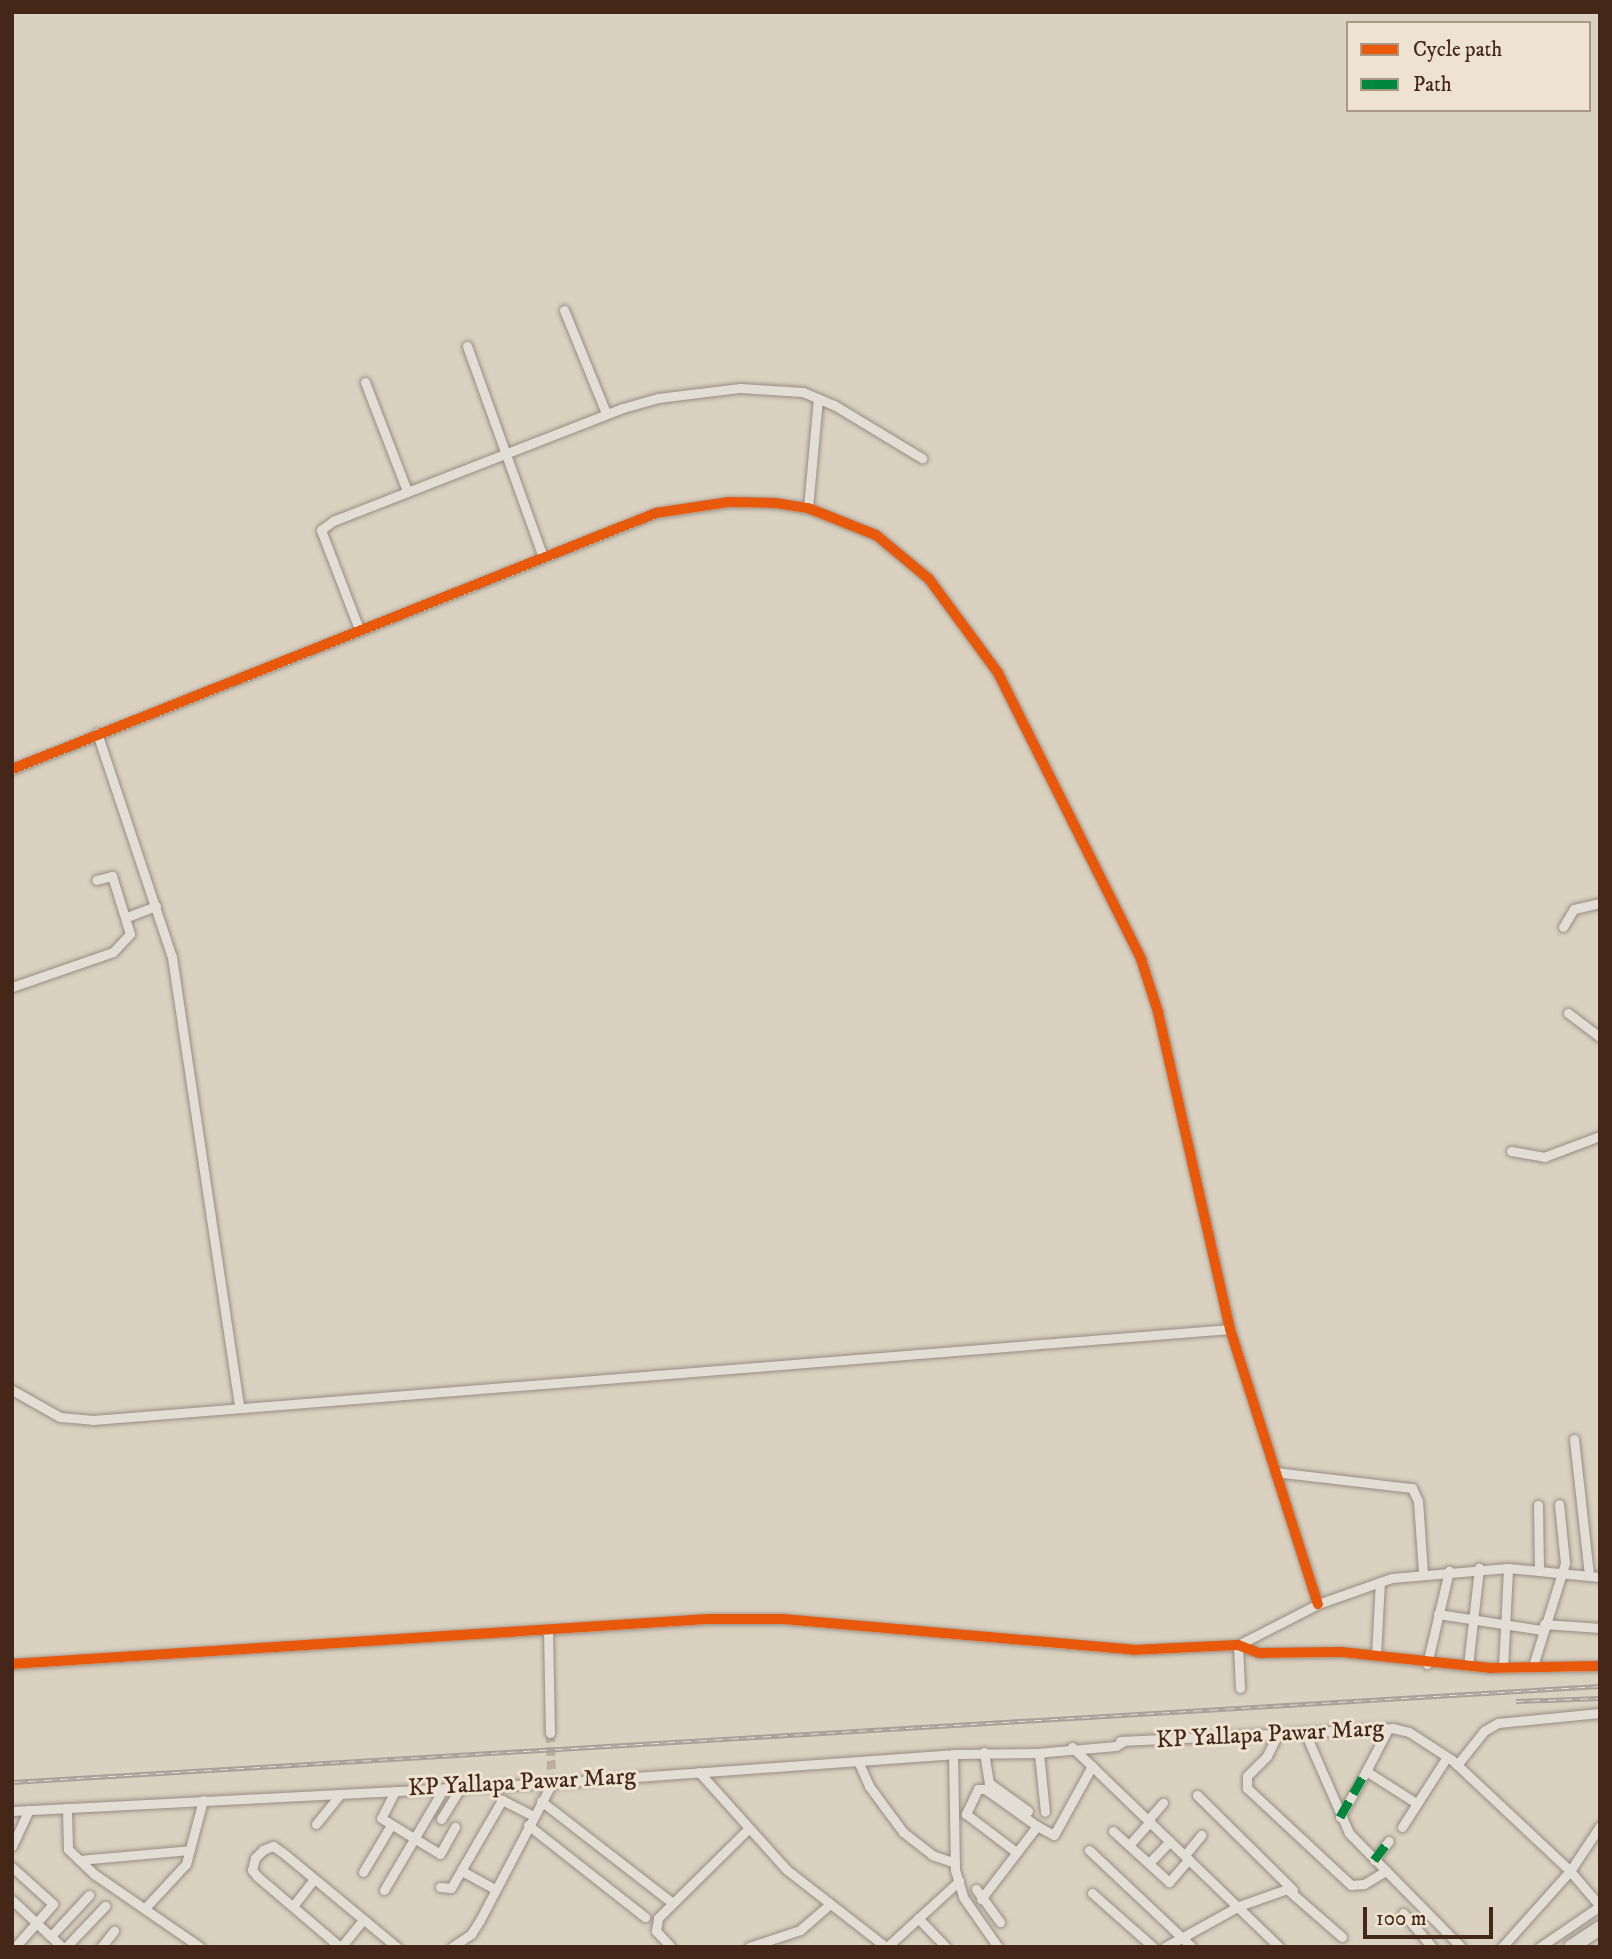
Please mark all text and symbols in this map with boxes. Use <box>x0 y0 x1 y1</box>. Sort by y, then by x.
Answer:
legend <box>1346 21 1591 112</box>
text: Cycle path <box>1413 37 1502 63</box>
text: Path <box>1413 72 1452 98</box>
street label: KP Yallapa Pawar Marg <box>1155 1715 1385 1755</box>
street label: KP Yallapa Pawar Marg <box>407 1763 637 1803</box>
scale bar <box>1367 1892 1496 1936</box>
text: 100 m <box>1376 1906 1427 1932</box>

